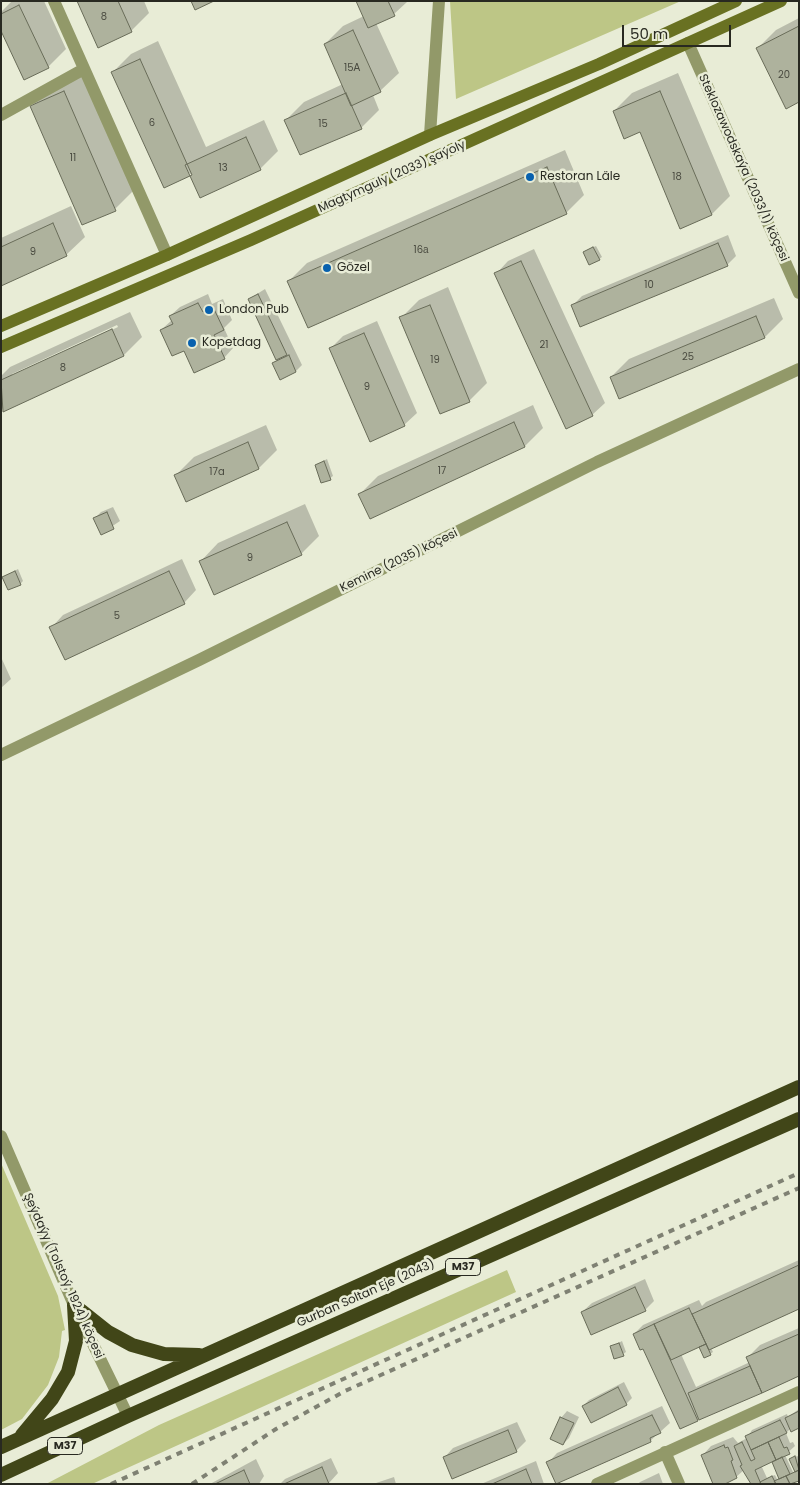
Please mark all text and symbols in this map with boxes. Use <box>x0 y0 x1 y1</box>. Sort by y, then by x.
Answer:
house number: 8 <box>101 11 107 23</box>
scale bar <box>625 15 734 47</box>
text: 50 m <box>630 23 668 44</box>
house number: 15А <box>344 62 360 74</box>
house number: 20 <box>778 69 790 81</box>
street label: Steklozawodskaýa (2033/1) köçesi <box>695 72 791 264</box>
house number: 6 <box>149 117 155 129</box>
house number: 15 <box>318 118 328 130</box>
street label: Magtymguly (2033) şaýoly <box>316 138 468 216</box>
house number: 11 <box>70 152 76 164</box>
house number: 13 <box>218 162 228 174</box>
place label: Restoran Läle <box>540 170 620 184</box>
marker: Restoran Läle <box>524 171 536 183</box>
house number: 18 <box>672 171 682 183</box>
house number: 16а <box>413 244 429 256</box>
house number: 9 <box>30 246 36 258</box>
place label: Gözel <box>337 261 370 275</box>
marker: Gözel <box>321 262 333 274</box>
house number: 10 <box>644 279 654 291</box>
place label: London Pub <box>219 303 289 317</box>
marker: London Pub <box>203 304 215 316</box>
place label: Kopetdag <box>202 336 261 350</box>
marker: Kopetdag <box>186 337 198 349</box>
house number: 21 <box>540 339 548 351</box>
house number: 25 <box>682 351 694 363</box>
house number: 19 <box>430 354 440 366</box>
house number: 8 <box>60 362 66 374</box>
house number: 9 <box>364 381 370 393</box>
house number: 17 <box>438 465 446 477</box>
house number: 17a <box>209 466 225 478</box>
street label: Kemine (2035) köçesi <box>338 526 460 596</box>
house number: 9 <box>247 552 253 564</box>
house number: 5 <box>114 610 120 622</box>
street label: Şeýdaýy (Tolstoý, 1924) köçesi <box>20 1191 106 1361</box>
street label: Gurban Soltan Eje (2043) <box>295 1257 437 1331</box>
road number: M37 <box>446 1258 480 1276</box>
road number: M37 <box>48 1438 82 1454</box>

